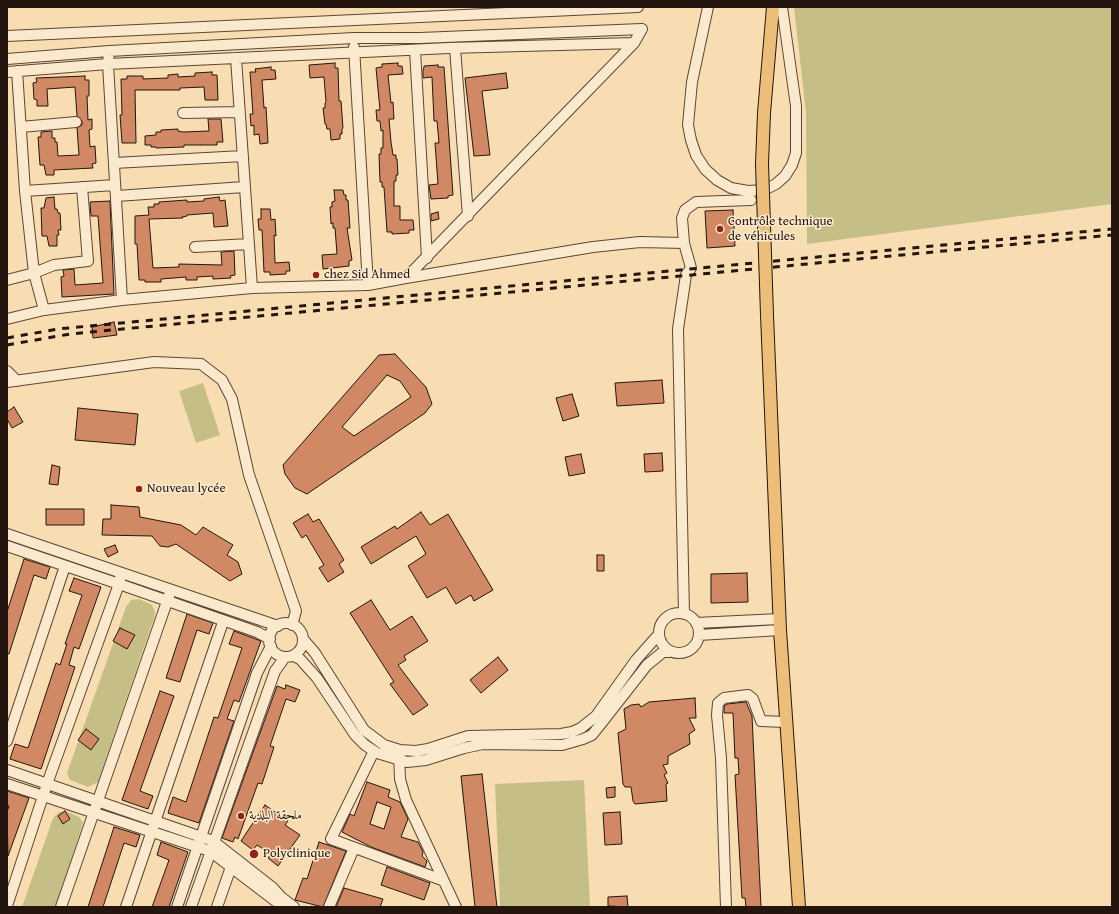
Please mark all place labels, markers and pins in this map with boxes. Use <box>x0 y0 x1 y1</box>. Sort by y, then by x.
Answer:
place label: Contrôle technique de véhicules <box>728 214 833 245</box>
marker: Contrôle technique de véhicules <box>715 224 725 234</box>
place label: chez Sid Ahmed <box>324 267 410 283</box>
marker: chez Sid Ahmed <box>311 270 321 280</box>
place label: Nouveau lycée <box>147 481 226 497</box>
marker: Nouveau lycée <box>134 484 144 494</box>
place label: ملحقة البلدية <box>249 808 302 824</box>
marker: ملحقة البلدية <box>236 811 246 821</box>
place label: Polyclinique <box>263 846 331 862</box>
marker: Polyclinique <box>248 848 260 860</box>

